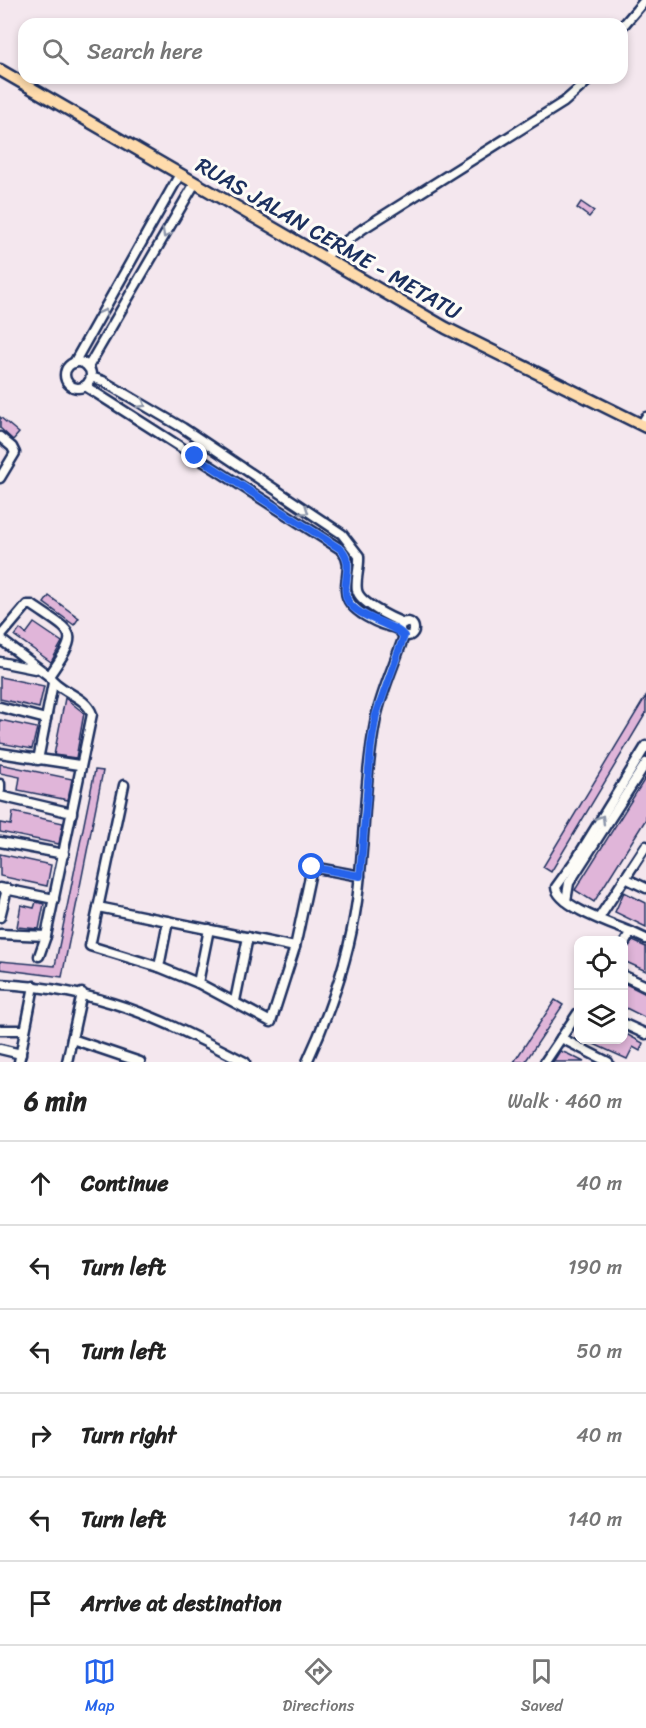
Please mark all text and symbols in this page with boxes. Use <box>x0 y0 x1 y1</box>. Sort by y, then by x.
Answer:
search box <box>18 18 628 84</box>
text: Search here <box>87 32 203 71</box>
icon: search <box>39 35 72 68</box>
street label: RUAS JALAN CERME - METATU <box>188 146 469 331</box>
one-way arrow <box>162 228 174 238</box>
one-way arrow <box>96 309 108 319</box>
one-way arrow <box>136 397 146 409</box>
route end <box>181 442 207 468</box>
one-way arrow <box>299 504 310 515</box>
one-way arrow <box>594 815 606 825</box>
route start <box>298 853 324 879</box>
map controls <box>574 936 628 1044</box>
button: locate <box>574 936 628 990</box>
button: layers <box>574 990 628 1044</box>
text: 6 min <box>24 1078 87 1124</box>
text: Walk · 460 m <box>507 1084 622 1119</box>
text: Continue <box>81 1164 169 1203</box>
text: 40 m <box>576 1166 622 1201</box>
icon: ahead <box>24 1167 57 1200</box>
text: Turn left <box>81 1248 166 1287</box>
text: 190 m <box>568 1250 622 1285</box>
icon: left <box>24 1251 57 1284</box>
text: Turn left <box>81 1332 166 1371</box>
text: 50 m <box>577 1334 622 1369</box>
icon: left <box>24 1335 57 1368</box>
text: Turn right <box>81 1416 176 1455</box>
text: 40 m <box>576 1418 622 1453</box>
icon: right <box>24 1419 57 1452</box>
text: Turn left <box>81 1500 166 1539</box>
text: 140 m <box>568 1502 622 1537</box>
icon: left <box>24 1503 57 1536</box>
text: Arrive at destination <box>81 1584 282 1623</box>
icon: arrive <box>24 1587 57 1620</box>
tab: Map <box>83 1655 116 1720</box>
tab: Directions <box>283 1655 354 1720</box>
tab: Saved <box>521 1655 563 1720</box>

